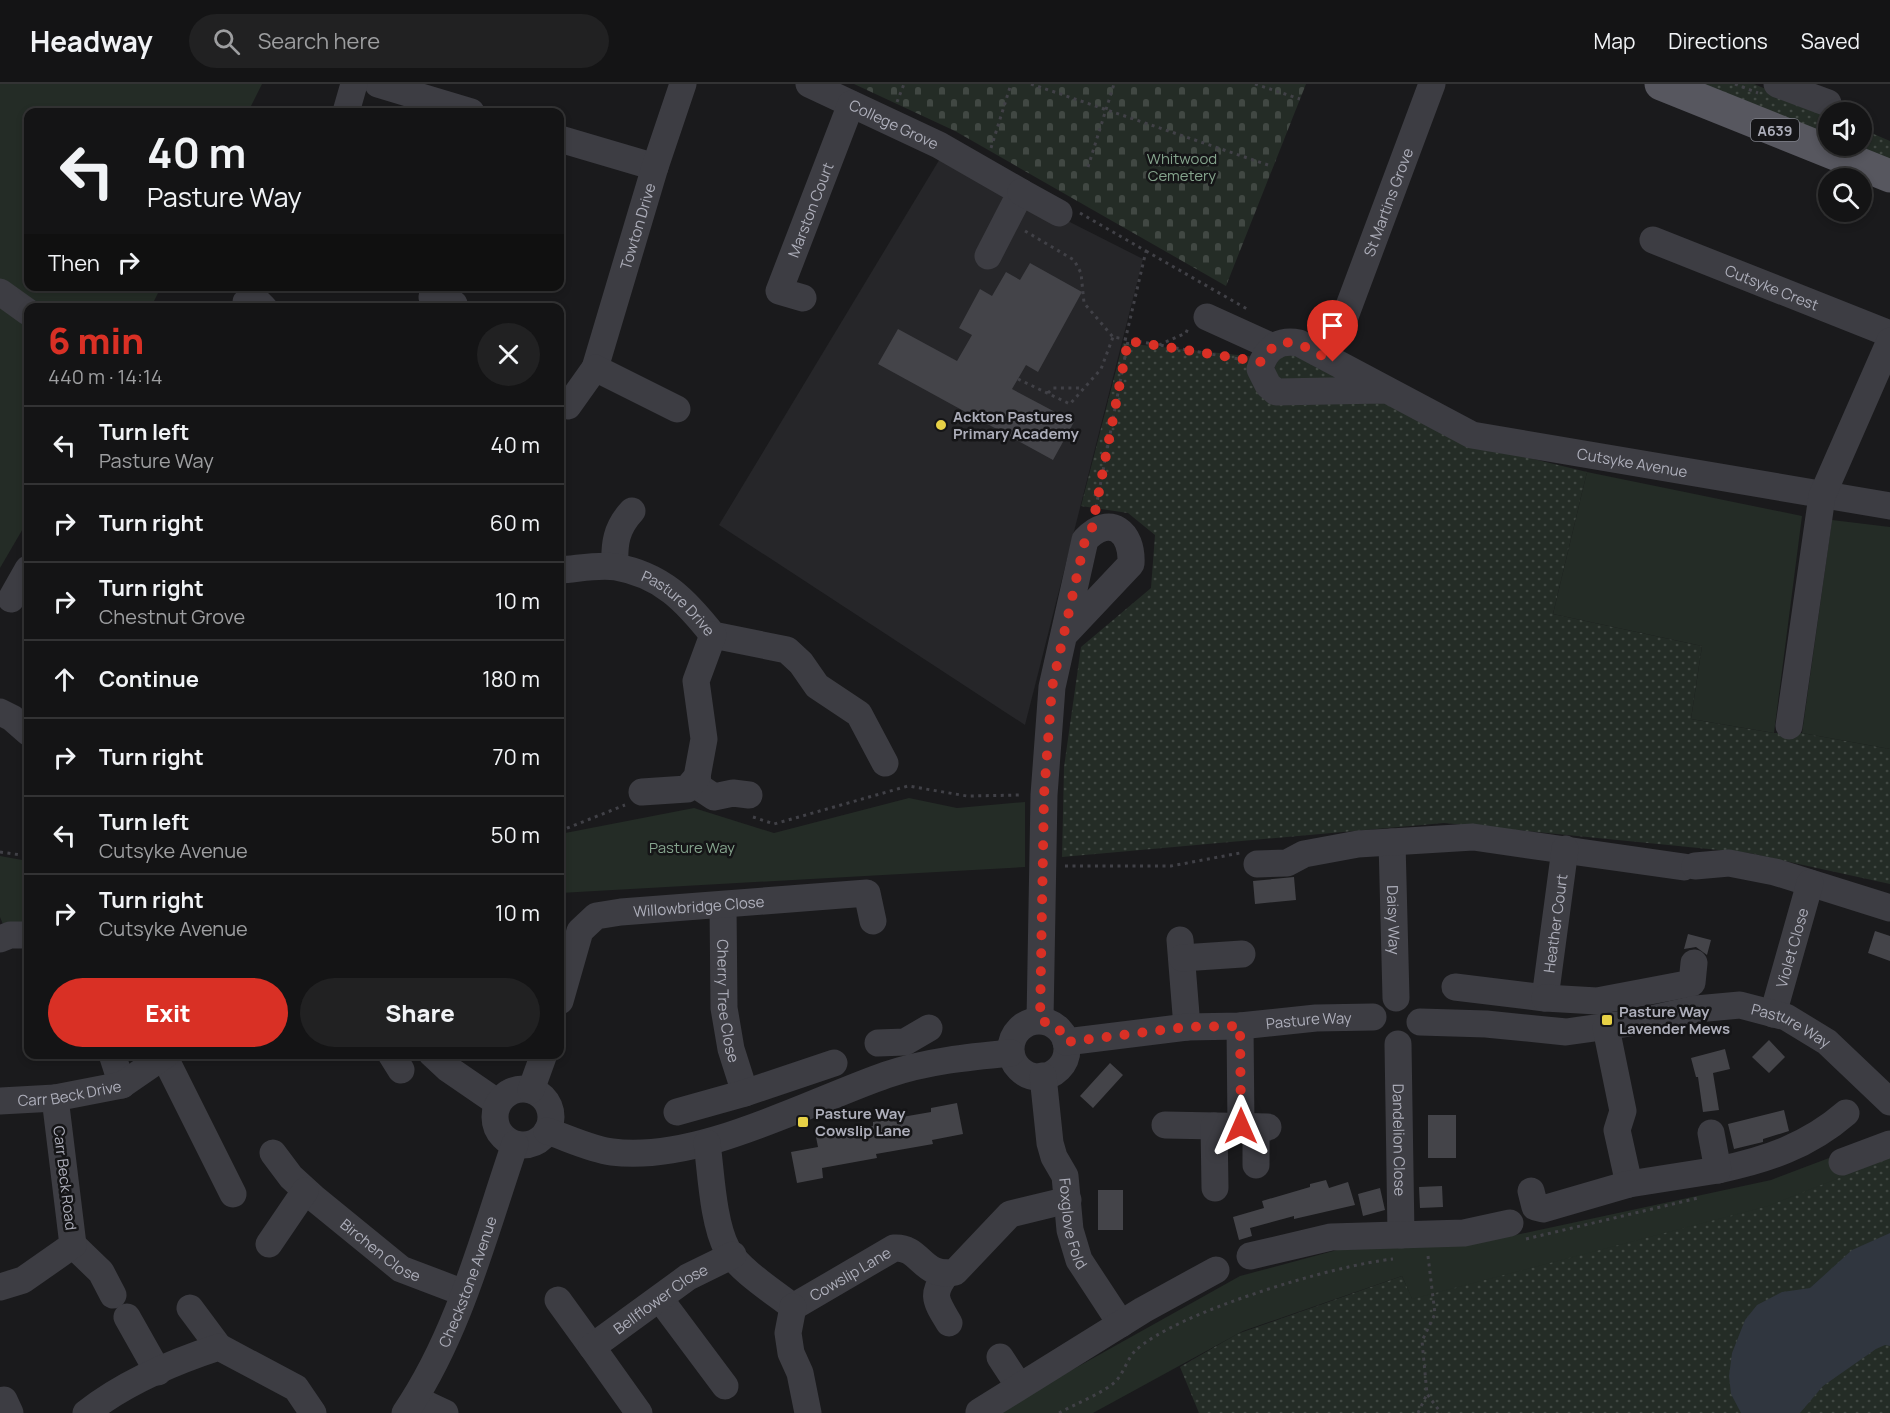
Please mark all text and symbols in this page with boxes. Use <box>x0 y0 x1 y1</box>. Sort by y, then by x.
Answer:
search box <box>189 14 609 68</box>
text: Headway <box>30 22 153 60</box>
icon: search <box>210 25 243 58</box>
text: Search here <box>258 26 380 56</box>
text: Map <box>1594 27 1635 55</box>
text: Directions <box>1668 27 1768 55</box>
text: Saved <box>1801 27 1860 55</box>
street label: College Grove <box>846 94 942 154</box>
map controls <box>1818 102 1872 222</box>
button: sound <box>1818 102 1872 156</box>
road number: A639 <box>1751 119 1799 141</box>
text: 40 m <box>147 123 246 181</box>
icon: left <box>48 132 126 210</box>
street label: St Martins Grove <box>1358 145 1418 259</box>
park label: Whitwood Cemetery <box>1147 148 1217 186</box>
street label: Marston Court <box>782 159 838 260</box>
button: search <box>1818 168 1872 222</box>
text: Pasture Way <box>147 178 302 215</box>
street label: Towton Drive <box>614 180 660 272</box>
icon: right <box>112 246 145 279</box>
text: Then <box>48 248 100 278</box>
street label: Cutsyke Crest <box>1722 259 1822 315</box>
pin <box>1307 300 1358 362</box>
icon: arrive <box>1316 309 1349 342</box>
text: 6 min <box>48 316 144 365</box>
button: close <box>477 323 540 386</box>
text: 440 m · 14:14 <box>48 363 163 390</box>
place label: Ackton Pastures Primary Academy <box>953 406 1079 444</box>
text: Turn left <box>99 417 189 447</box>
marker: Ackton Pastures Primary Academy <box>934 418 948 432</box>
icon: left <box>48 429 81 462</box>
text: 40 m <box>491 430 540 460</box>
street label: Cutsyke Avenue <box>1576 443 1689 482</box>
text: Pasture Way <box>99 447 214 474</box>
icon: right <box>48 507 81 540</box>
text: Turn right <box>99 508 204 538</box>
text: 60 m <box>490 508 540 538</box>
street label: Pasture Drive <box>638 565 720 640</box>
text: Turn right <box>99 573 204 603</box>
icon: right <box>48 585 81 618</box>
text: 10 m <box>495 586 540 616</box>
text: Chestnut Grove <box>99 603 245 630</box>
icon: ahead <box>48 663 81 696</box>
text: Continue <box>99 664 199 694</box>
text: 180 m <box>482 664 540 694</box>
icon: right <box>48 741 81 774</box>
text: Turn right <box>99 742 204 772</box>
text: 70 m <box>492 742 540 772</box>
text: Turn left <box>99 807 189 837</box>
icon: left <box>48 819 81 852</box>
text: 50 m <box>491 820 540 850</box>
text: Cutsyke Avenue <box>99 837 248 864</box>
park label: Pasture Way <box>649 837 735 858</box>
street label: Heather Court <box>1538 873 1572 974</box>
text: Turn right <box>99 885 204 915</box>
street label: Daisy Way <box>1383 885 1405 955</box>
street label: Willowbridge Close <box>632 890 765 922</box>
icon: right <box>48 897 81 930</box>
text: 10 m <box>495 898 540 928</box>
street label: Violet Close <box>1770 905 1813 990</box>
text: Cutsyke Avenue <box>99 915 248 942</box>
street label: Cherry Tree Close <box>713 939 745 1065</box>
button: Exit <box>48 978 288 1047</box>
button: Share <box>300 978 540 1047</box>
street label: Pasture Way <box>1749 998 1835 1052</box>
place label: Pasture Way Lavender Mews <box>1619 1001 1730 1039</box>
street label: Pasture Way <box>1265 1007 1352 1034</box>
marker: Pasture Way Lavender Mews <box>1600 1013 1614 1027</box>
street label: Carr Beck Drive <box>17 1075 123 1111</box>
street label: Dandelion Close <box>1388 1084 1411 1197</box>
position arrow <box>1209 1094 1273 1158</box>
place label: Pasture Way Cowslip Lane <box>815 1103 911 1141</box>
marker: Pasture Way Cowslip Lane <box>796 1115 810 1129</box>
street label: Carr Beck Road <box>48 1125 82 1231</box>
street label: Foxglove Fold <box>1055 1177 1093 1273</box>
street label: Birchen Close <box>336 1213 424 1286</box>
street label: Checkstone Avenue <box>433 1213 501 1351</box>
street label: Cowslip Lane <box>805 1242 895 1306</box>
street label: Bellflower Close <box>609 1258 711 1339</box>

